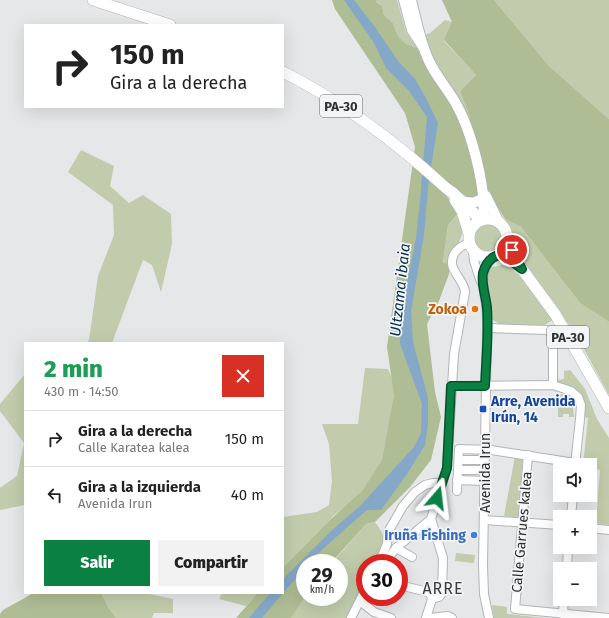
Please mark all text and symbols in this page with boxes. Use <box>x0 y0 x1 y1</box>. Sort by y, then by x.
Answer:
text: 150 m <box>110 38 185 71</box>
icon: right <box>44 40 96 92</box>
text: Gira a la derecha <box>110 72 247 94</box>
road number: PA-30 <box>320 95 362 117</box>
pin <box>495 233 529 267</box>
icon: arrive <box>501 239 523 261</box>
water label: Ultzama ibaia <box>386 242 414 338</box>
place label: Zokoa <box>428 301 467 318</box>
marker: Zokoa <box>470 304 480 314</box>
road number: PA-30 <box>547 326 589 348</box>
text: 2 min <box>44 355 103 383</box>
button: close <box>222 355 264 397</box>
text: 430 m · 14:50 <box>44 384 119 399</box>
place label: Arre, Avenida Irún, 14 <box>490 393 576 426</box>
marker: Arre, Avenida Irún, 14 <box>478 404 488 414</box>
text: Gira a la derecha <box>78 422 192 440</box>
icon: right <box>44 428 66 450</box>
text: 150 m <box>225 430 264 448</box>
street label: Avenida Irun <box>477 433 494 513</box>
text: Calle Karatea kalea <box>78 440 190 455</box>
map controls <box>553 458 597 606</box>
button: sound <box>553 458 597 502</box>
street label: Calle Garrues kalea <box>508 471 536 593</box>
position arrow <box>416 477 458 519</box>
text: Gira a la izquierda <box>78 478 201 496</box>
icon: left <box>44 484 66 506</box>
text: 40 m <box>231 486 264 504</box>
text: Avenida Irun <box>78 496 153 511</box>
button: + <box>553 510 597 554</box>
place label: Iruña Fishing <box>384 527 466 544</box>
marker: Iruña Fishing <box>469 530 479 540</box>
button: Salir <box>44 540 150 586</box>
button: Compartir <box>158 540 264 586</box>
speed limit sign: 30 <box>356 554 408 606</box>
button: − <box>553 562 597 606</box>
text: 29 <box>311 563 333 587</box>
district label: ARRE <box>422 579 464 598</box>
text: km/h <box>310 584 334 596</box>

